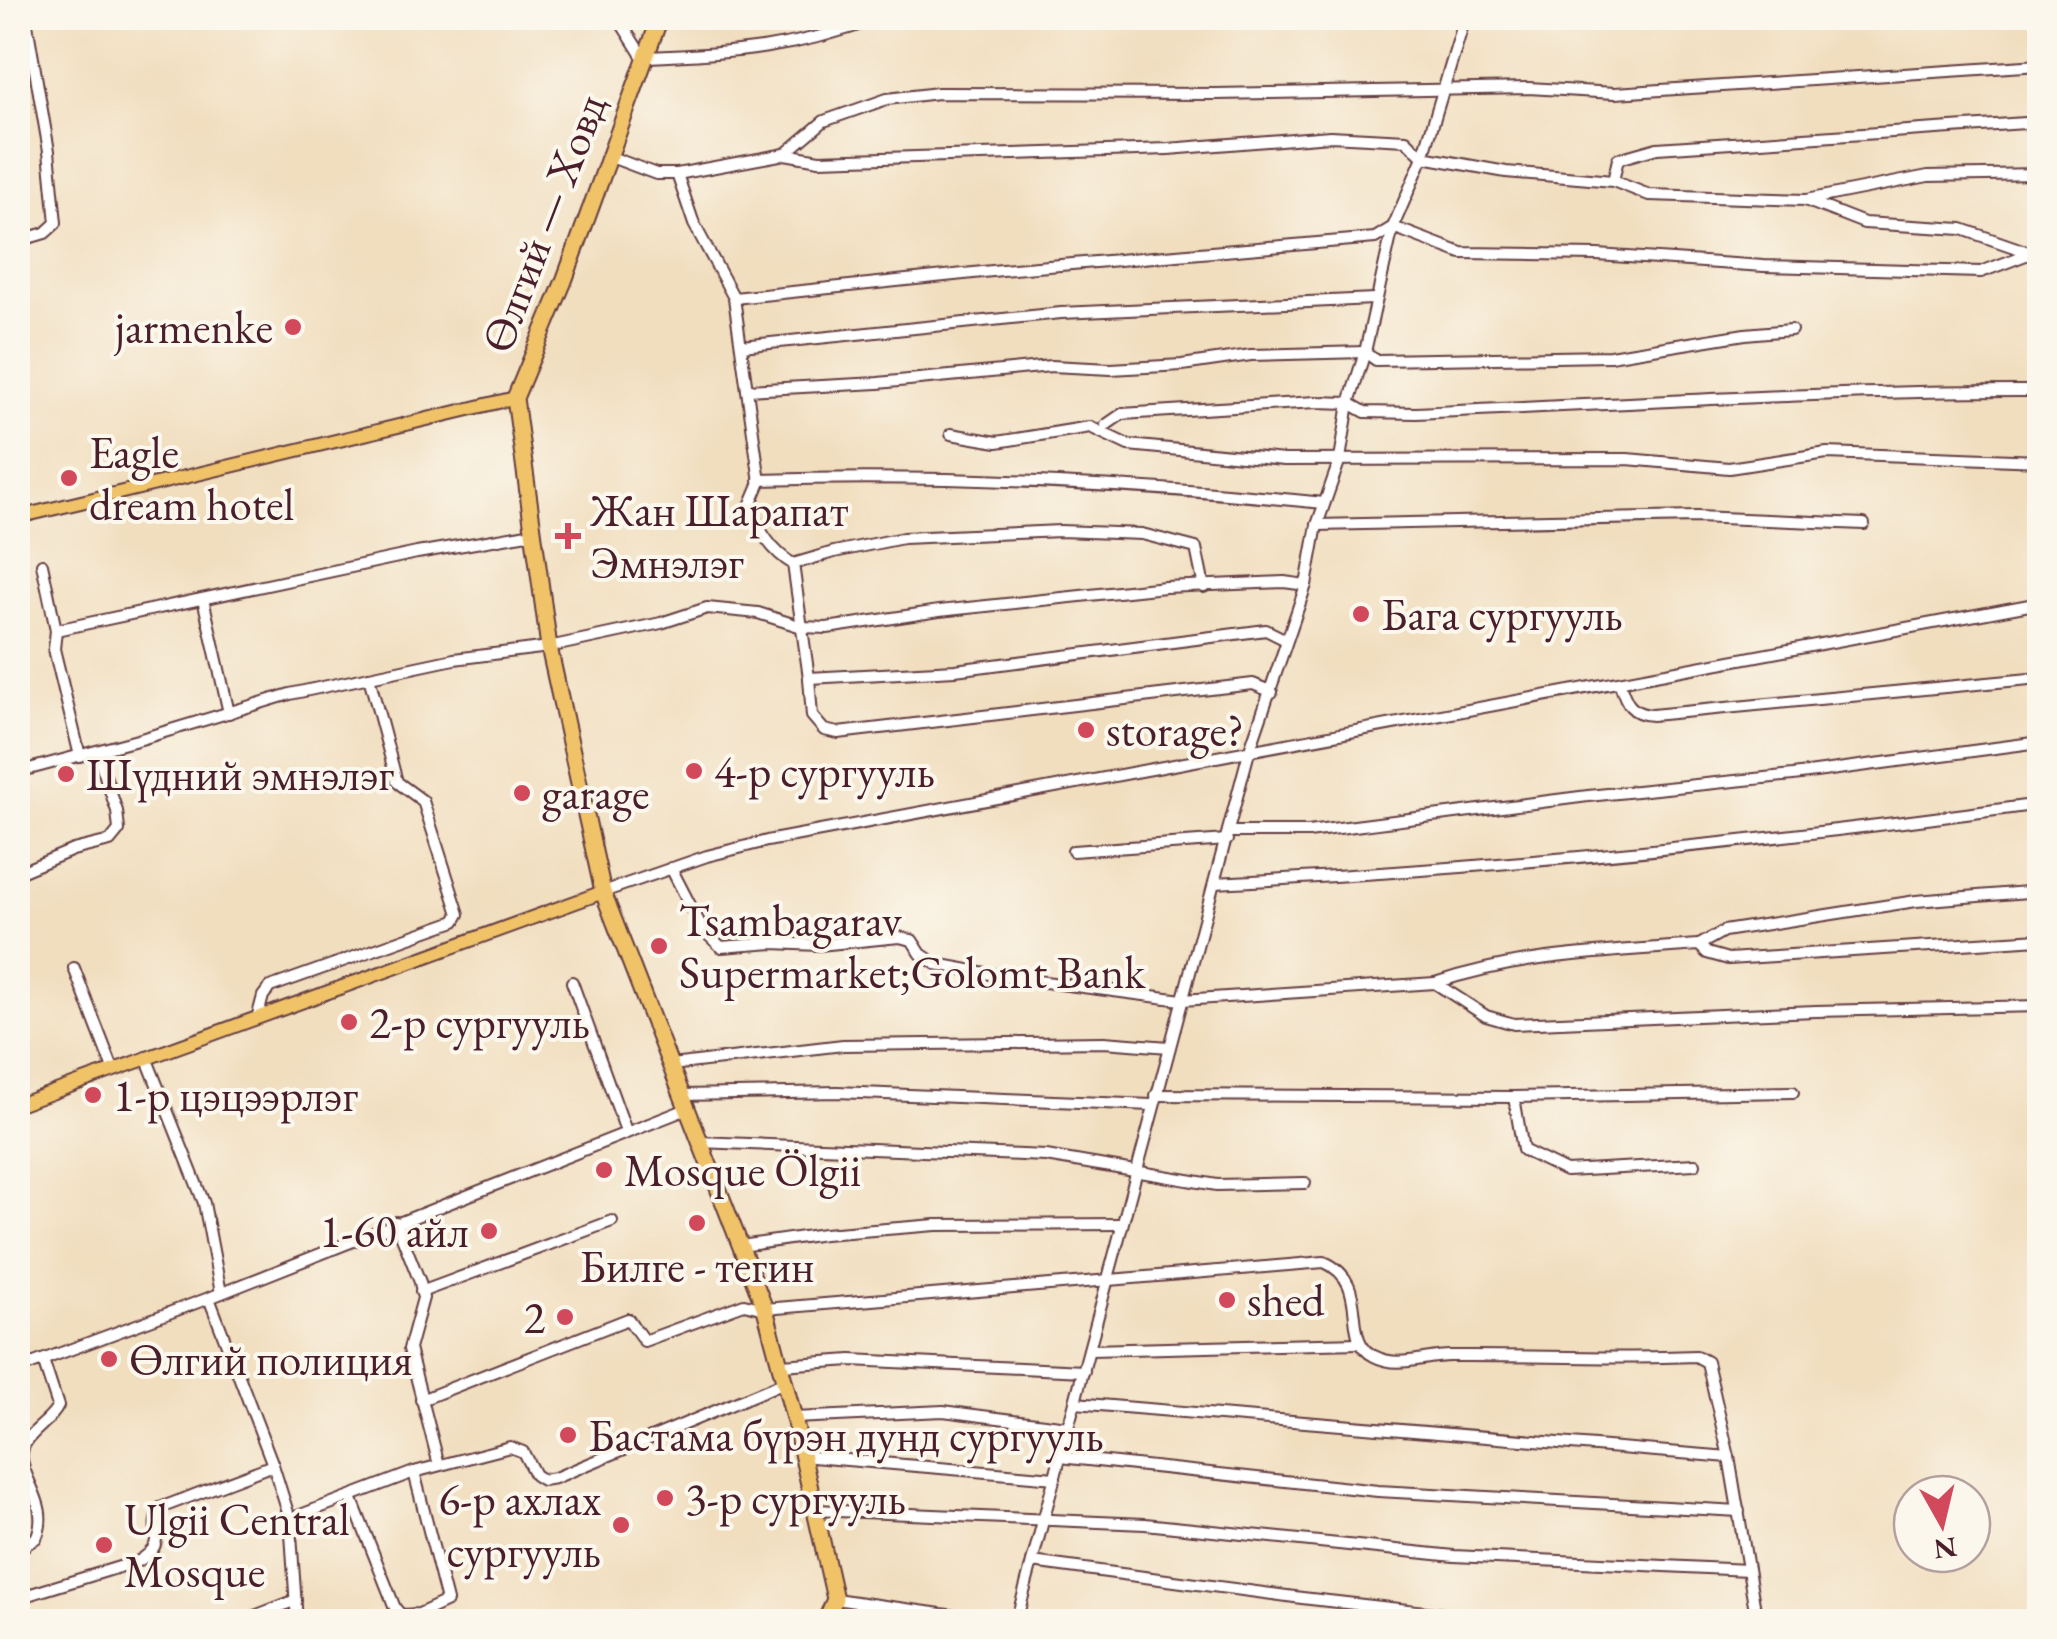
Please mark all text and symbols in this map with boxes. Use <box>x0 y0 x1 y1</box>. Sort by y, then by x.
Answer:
street label: Өлгий — Ховд <box>467 86 619 360</box>
place label: jarmenke <box>114 298 273 356</box>
marker: jarmenke <box>282 316 304 338</box>
place label: Eagle dream hotel <box>89 423 294 533</box>
marker: Eagle dream hotel <box>58 467 80 489</box>
place label: Жан Шарапат Эмнэлэг <box>589 481 849 591</box>
marker: Жан Шарапат Эмнэлэг <box>555 523 581 549</box>
place label: Бага сургууль <box>1381 585 1623 643</box>
marker: Бага сургууль <box>1350 603 1372 625</box>
place label: storage? <box>1106 701 1244 759</box>
marker: storage? <box>1075 719 1097 741</box>
place label: 4-р сургууль <box>714 742 935 800</box>
place label: Шүдний эмнэлэг <box>86 745 394 803</box>
marker: 4-р сургууль <box>683 760 705 782</box>
marker: Шүдний эмнэлэг <box>55 763 77 785</box>
place label: garage <box>542 764 650 822</box>
marker: garage <box>511 782 533 804</box>
place label: Tsambagarav Supermarket;Golomt Bank <box>679 891 1146 1001</box>
marker: Tsambagarav Supermarket;Golomt Bank <box>648 935 670 957</box>
place label: 2-р сургууль <box>369 993 590 1051</box>
marker: 2-р сургууль <box>338 1011 360 1033</box>
place label: 1-р цэцээрлэг <box>113 1066 358 1124</box>
marker: 1-р цэцээрлэг <box>82 1084 104 1106</box>
place label: Mosque Ölgii <box>624 1141 861 1199</box>
marker: Mosque Ölgii <box>593 1159 615 1181</box>
place label: 1-60 айл <box>320 1202 469 1260</box>
marker: Билге - тегин <box>686 1212 708 1234</box>
marker: 1-60 айл <box>478 1220 500 1242</box>
place label: Билге - тегин <box>580 1237 814 1295</box>
place label: shed <box>1247 1271 1325 1329</box>
place label: 2 <box>523 1288 545 1346</box>
marker: shed <box>1216 1289 1238 1311</box>
marker: 2 <box>554 1306 576 1328</box>
place label: Өлгий полиция <box>129 1330 413 1388</box>
marker: Өлгий полиция <box>98 1348 120 1370</box>
place label: Бастама бүрэн дунд сургууль <box>588 1406 1104 1464</box>
marker: Бастама бүрэн дунд сургууль <box>557 1424 579 1446</box>
place label: 3-р сургууль <box>685 1469 906 1527</box>
place label: 6-р ахлах сургууль <box>438 1470 602 1580</box>
north arrow <box>1892 1474 1992 1574</box>
marker: 3-р сургууль <box>654 1487 676 1509</box>
place label: Ulgii Central Mosque <box>124 1490 350 1600</box>
marker: 6-р ахлах сургууль <box>610 1514 632 1536</box>
text: N <box>1931 1529 1959 1568</box>
marker: Ulgii Central Mosque <box>93 1534 115 1556</box>

